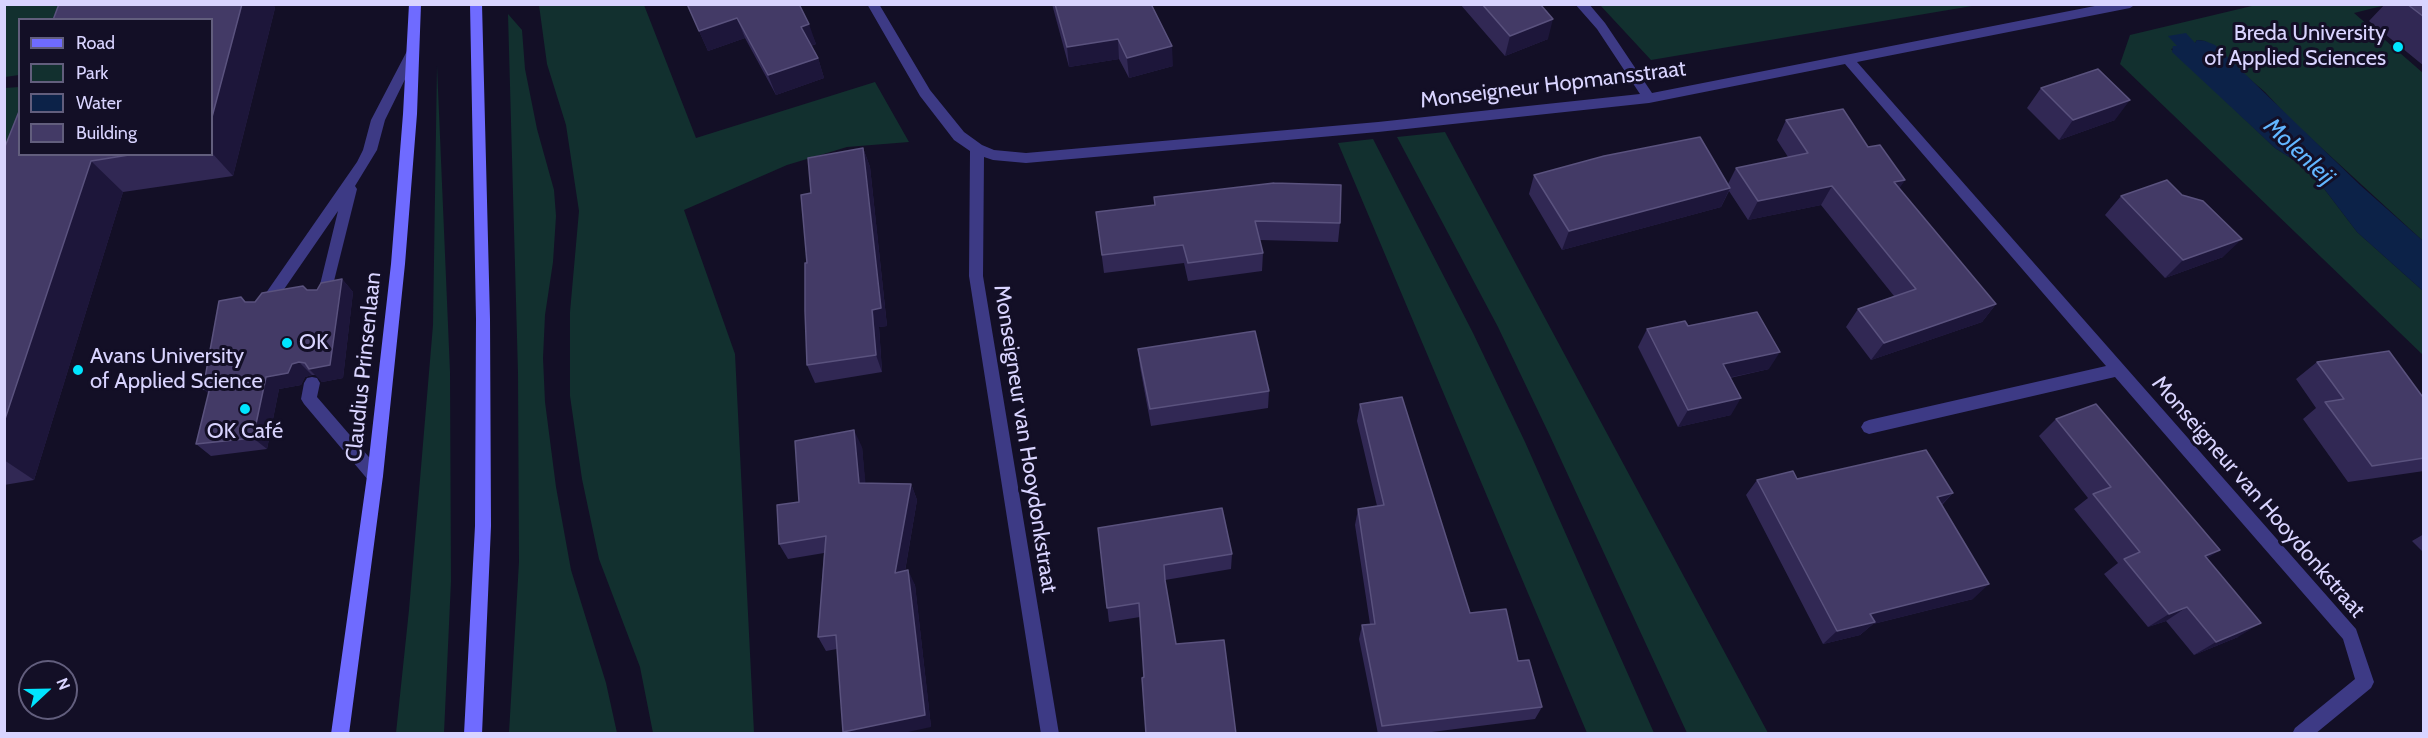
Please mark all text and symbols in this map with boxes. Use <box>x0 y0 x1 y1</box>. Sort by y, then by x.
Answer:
legend <box>18 18 213 156</box>
place label: Breda University of Applied Sciences <box>2204 21 2386 72</box>
text: Road <box>76 32 115 54</box>
marker: Breda University of Applied Sciences <box>2391 40 2405 54</box>
street label: Monseigneur Hopmansstraat <box>1419 56 1687 114</box>
text: Park <box>76 62 108 84</box>
text: Water <box>76 92 122 114</box>
water label: Molenleij <box>2258 112 2340 192</box>
text: Building <box>76 122 137 144</box>
street label: Claudius Prinsenlaan <box>341 271 387 463</box>
street label: Monseigneur van Hooydonkstraat <box>988 283 1062 595</box>
place label: OK <box>299 330 328 356</box>
marker: OK <box>280 336 294 350</box>
place label: Avans University of Applied Science <box>90 344 263 396</box>
marker: Avans University of Applied Science <box>71 363 85 377</box>
street label: Monseigneur van Hooydonkstraat <box>2146 371 2370 623</box>
marker: OK Café <box>238 402 252 416</box>
place label: OK Café <box>207 419 283 445</box>
north arrow <box>18 660 78 720</box>
text: N <box>52 675 74 693</box>

